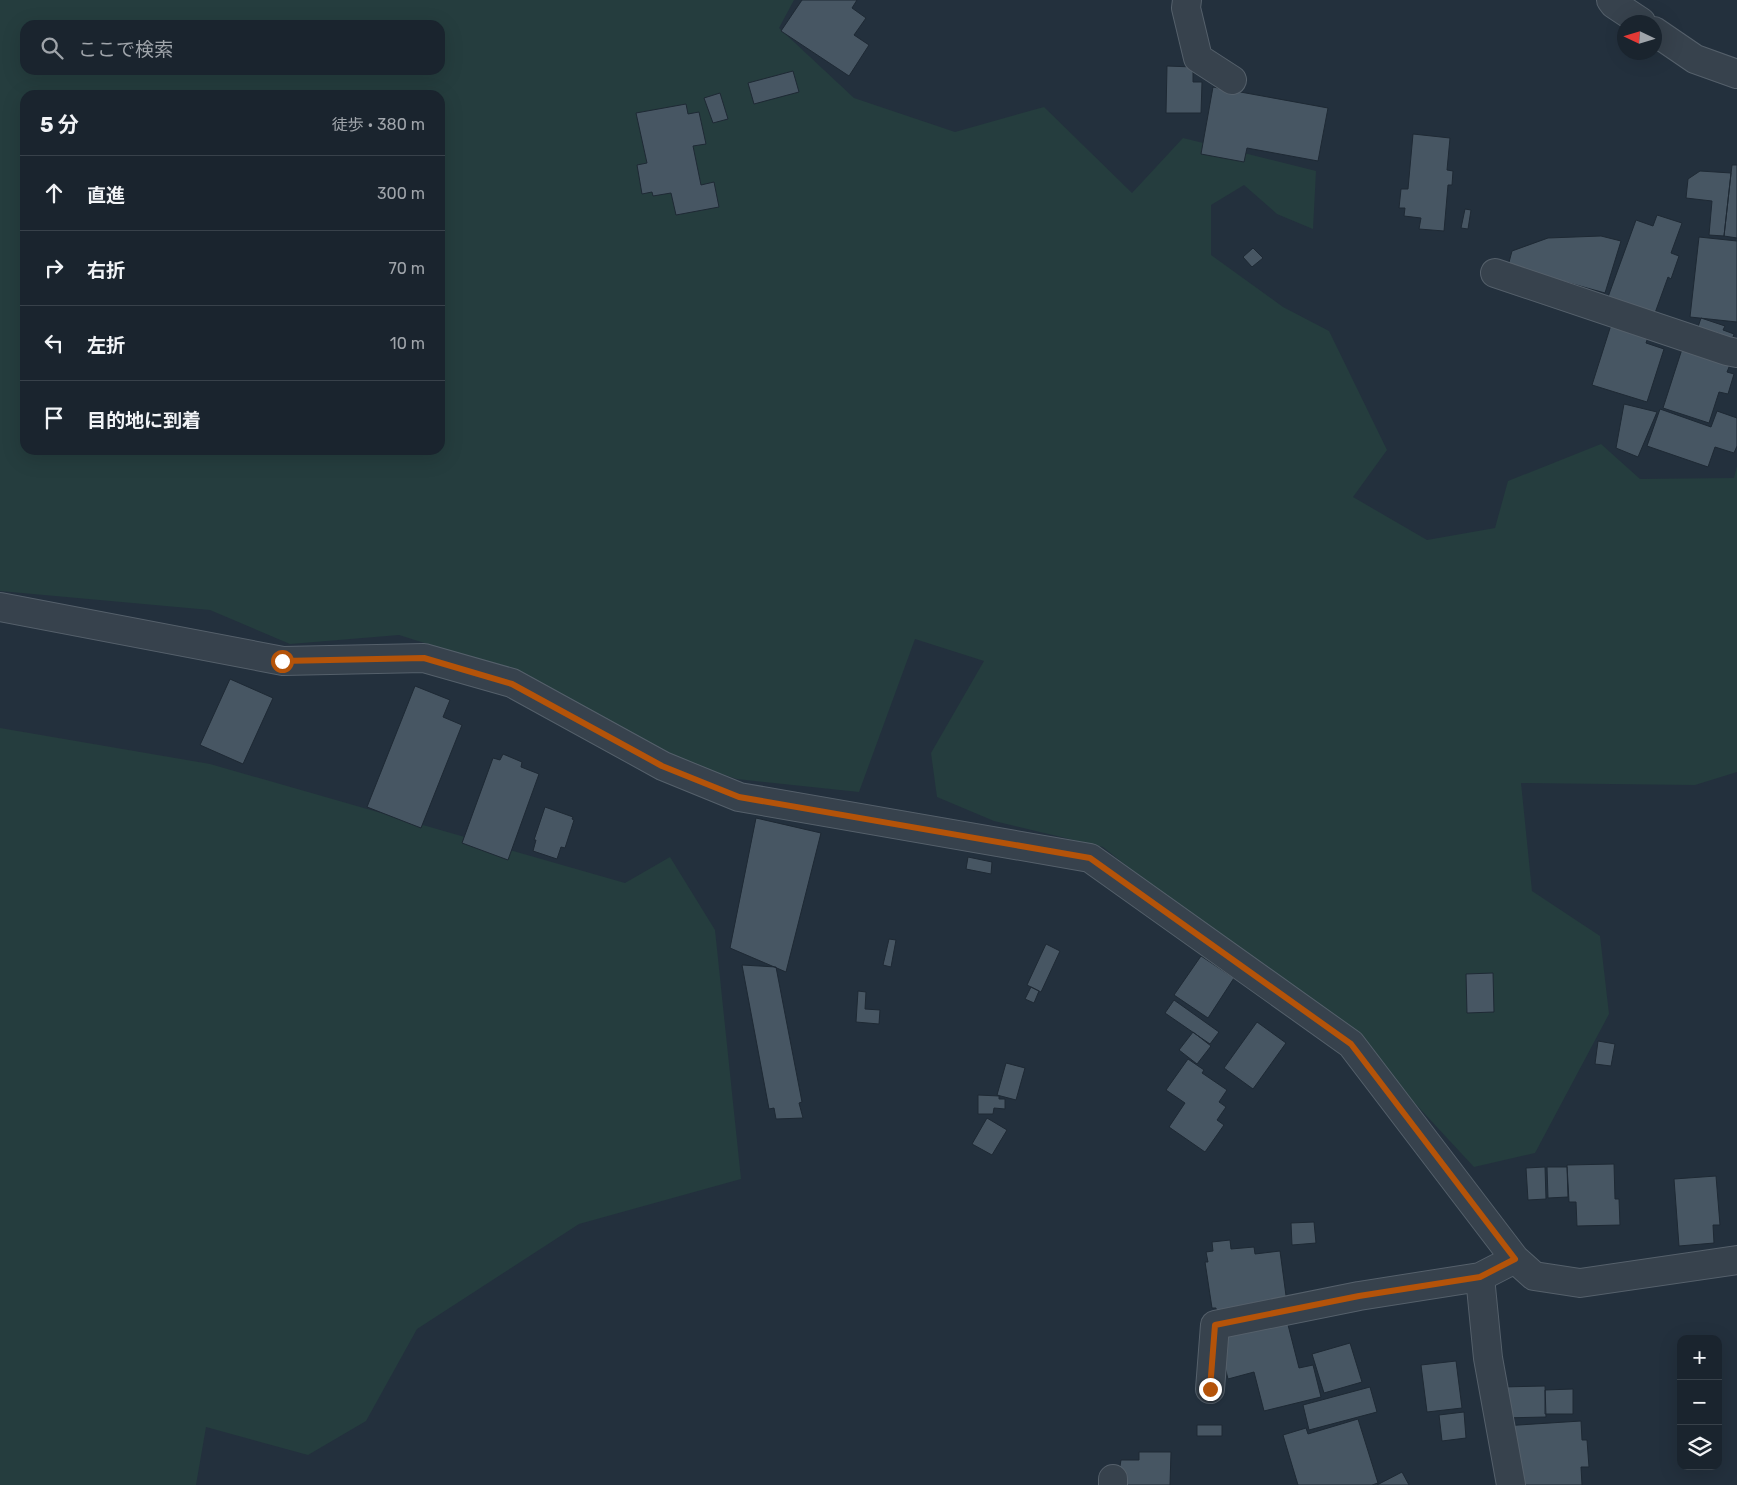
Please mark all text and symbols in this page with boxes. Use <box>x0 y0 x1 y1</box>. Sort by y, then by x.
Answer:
north arrow <box>1617 15 1662 60</box>
search box <box>20 20 445 75</box>
icon: search <box>38 34 66 62</box>
text: ここで検索 <box>78 38 173 61</box>
text: 5 分 <box>40 112 79 137</box>
text: 徒歩 · 380 m <box>332 115 425 134</box>
icon: ahead <box>40 179 68 207</box>
text: 直進 <box>87 184 125 207</box>
text: 300 m <box>377 184 425 203</box>
icon: right <box>40 254 68 282</box>
text: 右折 <box>87 259 125 282</box>
text: 70 m <box>388 259 425 278</box>
icon: left <box>40 329 68 357</box>
text: 左折 <box>87 334 125 357</box>
text: 10 m <box>390 334 425 353</box>
icon: arrive <box>40 404 68 432</box>
text: 目的地に到着 <box>87 409 201 432</box>
route start <box>271 650 294 673</box>
map controls <box>1677 1335 1722 1470</box>
button: + <box>1677 1335 1722 1380</box>
route end <box>1199 1378 1222 1401</box>
button: − <box>1677 1380 1722 1425</box>
button: layers <box>1677 1425 1722 1470</box>

